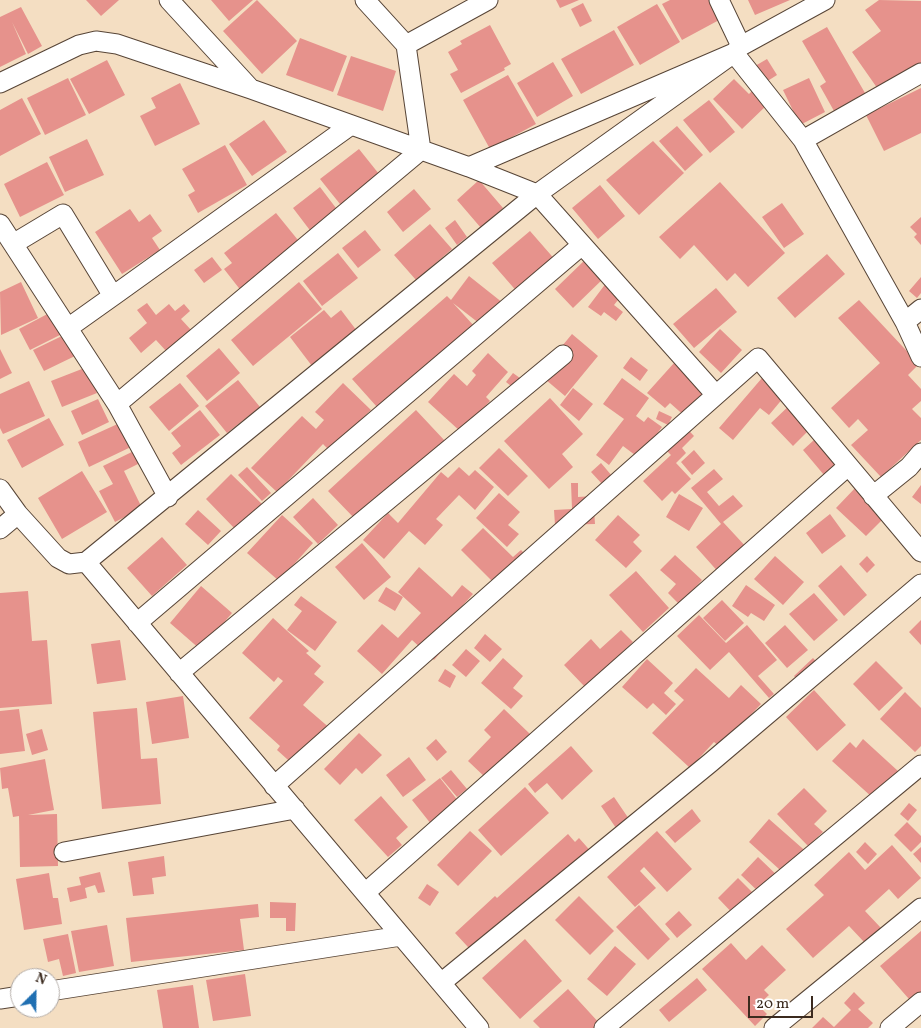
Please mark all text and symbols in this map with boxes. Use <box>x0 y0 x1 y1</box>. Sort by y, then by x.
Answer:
north arrow <box>10 968 60 1018</box>
text: N <box>32 969 49 990</box>
scale bar <box>751 986 816 1018</box>
text: 20 m <box>756 994 789 1015</box>

